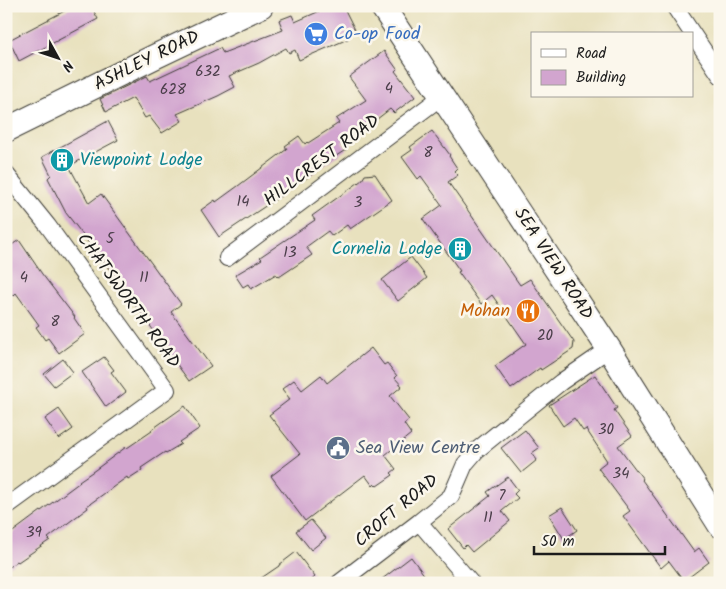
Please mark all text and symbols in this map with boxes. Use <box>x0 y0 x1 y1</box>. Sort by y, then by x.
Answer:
place label: Co-op Food <box>334 20 421 49</box>
supermarket icon: Co-op Food <box>303 21 329 47</box>
street label: ASHLEY ROAD <box>89 23 205 99</box>
north arrow <box>32 32 82 82</box>
legend <box>531 32 694 98</box>
text: Road <box>576 42 607 66</box>
text: N <box>56 55 78 76</box>
house number: 632 <box>195 60 221 84</box>
text: Building <box>576 66 626 90</box>
house number: 4 <box>385 77 393 101</box>
house number: 628 <box>160 78 187 102</box>
street label: HILLCREST ROAD <box>258 107 387 215</box>
house number: 8 <box>423 141 433 165</box>
place label: Viewpoint Lodge <box>80 146 203 175</box>
building icon: Viewpoint Lodge <box>49 147 75 173</box>
house number: 14 <box>237 190 249 214</box>
house number: 3 <box>354 191 363 215</box>
street label: SEA VIEW ROAD <box>506 202 601 326</box>
street label: CHATSWORTH ROAD <box>69 227 187 375</box>
house number: 5 <box>106 227 115 251</box>
place label: Cornelia Lodge <box>331 235 442 264</box>
building icon: Cornelia Lodge <box>447 236 473 262</box>
house number: 13 <box>283 241 297 265</box>
house number: 4 <box>20 266 28 290</box>
house number: 11 <box>139 266 149 290</box>
place label: Mohan <box>460 297 510 326</box>
restaurant icon: Mohan <box>515 298 541 324</box>
house number: 8 <box>50 310 60 334</box>
house number: 20 <box>537 324 554 348</box>
house number: 30 <box>598 418 615 442</box>
place label: Sea View Centre <box>356 434 480 463</box>
public building icon: Sea View Centre <box>325 435 351 461</box>
house number: 34 <box>613 462 629 486</box>
street label: CROFT ROAD <box>348 467 446 555</box>
house number: 7 <box>499 484 507 508</box>
house number: 11 <box>483 506 493 530</box>
house number: 39 <box>26 521 43 545</box>
scale bar <box>534 524 665 556</box>
text: 50 m <box>541 530 575 554</box>

